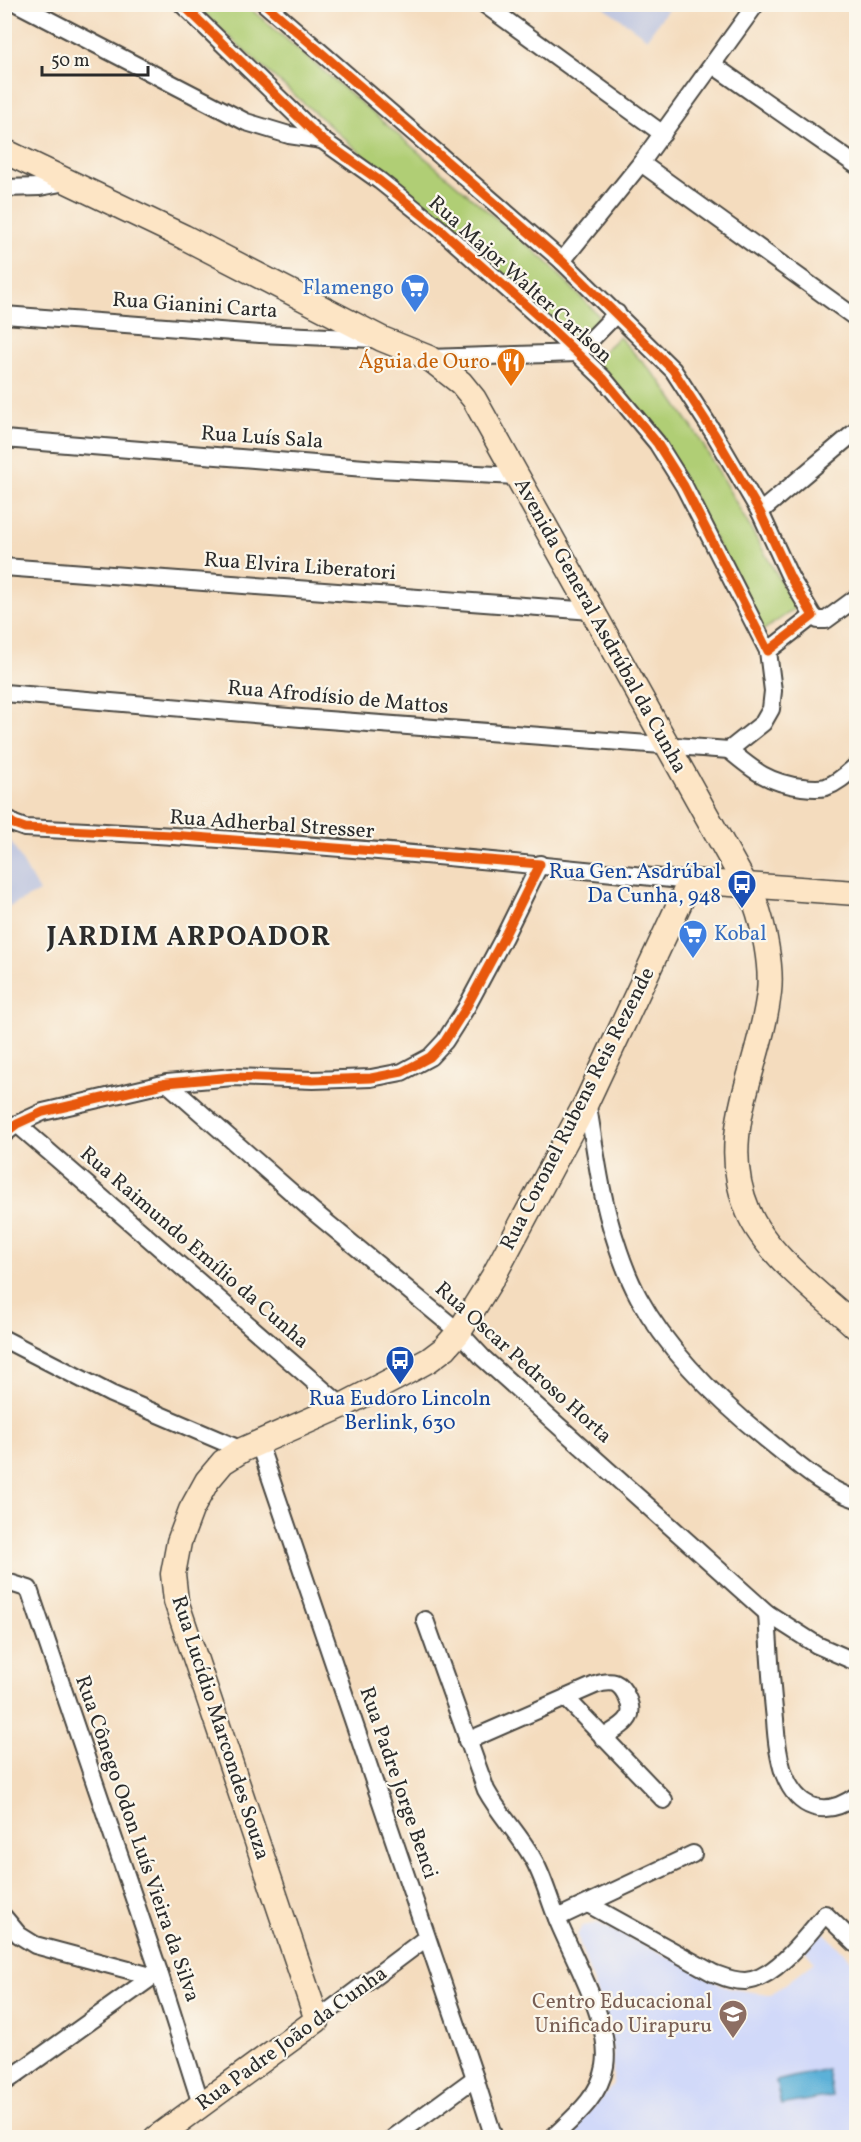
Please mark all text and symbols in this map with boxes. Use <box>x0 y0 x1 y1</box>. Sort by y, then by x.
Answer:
scale bar <box>42 39 148 77</box>
text: 50 m <box>51 49 90 74</box>
street label: Rua Major Walter Carlson <box>422 189 618 371</box>
supermarket icon: Flamengo <box>399 272 431 314</box>
place label: Flamengo <box>303 274 394 303</box>
street label: Rua Gianini Carta <box>111 286 279 326</box>
restaurant icon: Águia de Ouro <box>495 346 527 388</box>
place label: Águia de Ouro <box>358 348 490 377</box>
street label: Rua Luís Sala <box>200 419 324 457</box>
street label: Avenida General Asdrúbal da Cunha <box>506 473 694 779</box>
street label: Rua Elvira Liberatori <box>203 546 397 588</box>
street label: Rua Afrodísio de Mattos <box>226 674 450 722</box>
street label: Rua Adherbal Stresser <box>169 803 376 847</box>
place label: Rua Gen. Asdrúbal Da Cunha, 948 <box>549 858 721 911</box>
bus stop icon: Rua Gen. Asdrúbal Da Cunha, 948 <box>726 868 758 910</box>
supermarket icon: Kobal <box>677 918 709 960</box>
district label: JARDIM ARPOADOR <box>46 919 331 957</box>
place label: Kobal <box>714 920 767 949</box>
street label: Rua Coronel Rubens Reis Rezende <box>494 962 662 1256</box>
street label: Rua Raimundo Emílio da Cunha <box>73 1140 315 1356</box>
street label: Rua Oscar Pedroso Horta <box>428 1275 618 1451</box>
bus stop icon: Rua Eudoro Lincoln Berlink, 630 <box>384 1344 416 1386</box>
place label: Rua Eudoro Lincoln Berlink, 630 <box>309 1385 491 1438</box>
street label: Rua Lucídio Marcondes Souza <box>164 1592 276 1864</box>
street label: Rua Cônego Odon Luís Vieira da Silva <box>67 1672 207 2006</box>
street label: Rua Padre Jorge Benci <box>352 1683 444 1883</box>
street label: Rua Padre João da Cunha <box>191 1960 393 2118</box>
place label: Centro Educacional Unificado Uirapuru <box>532 1988 712 2041</box>
school or university icon: Centro Educacional Unificado Uirapuru <box>717 1998 749 2040</box>

